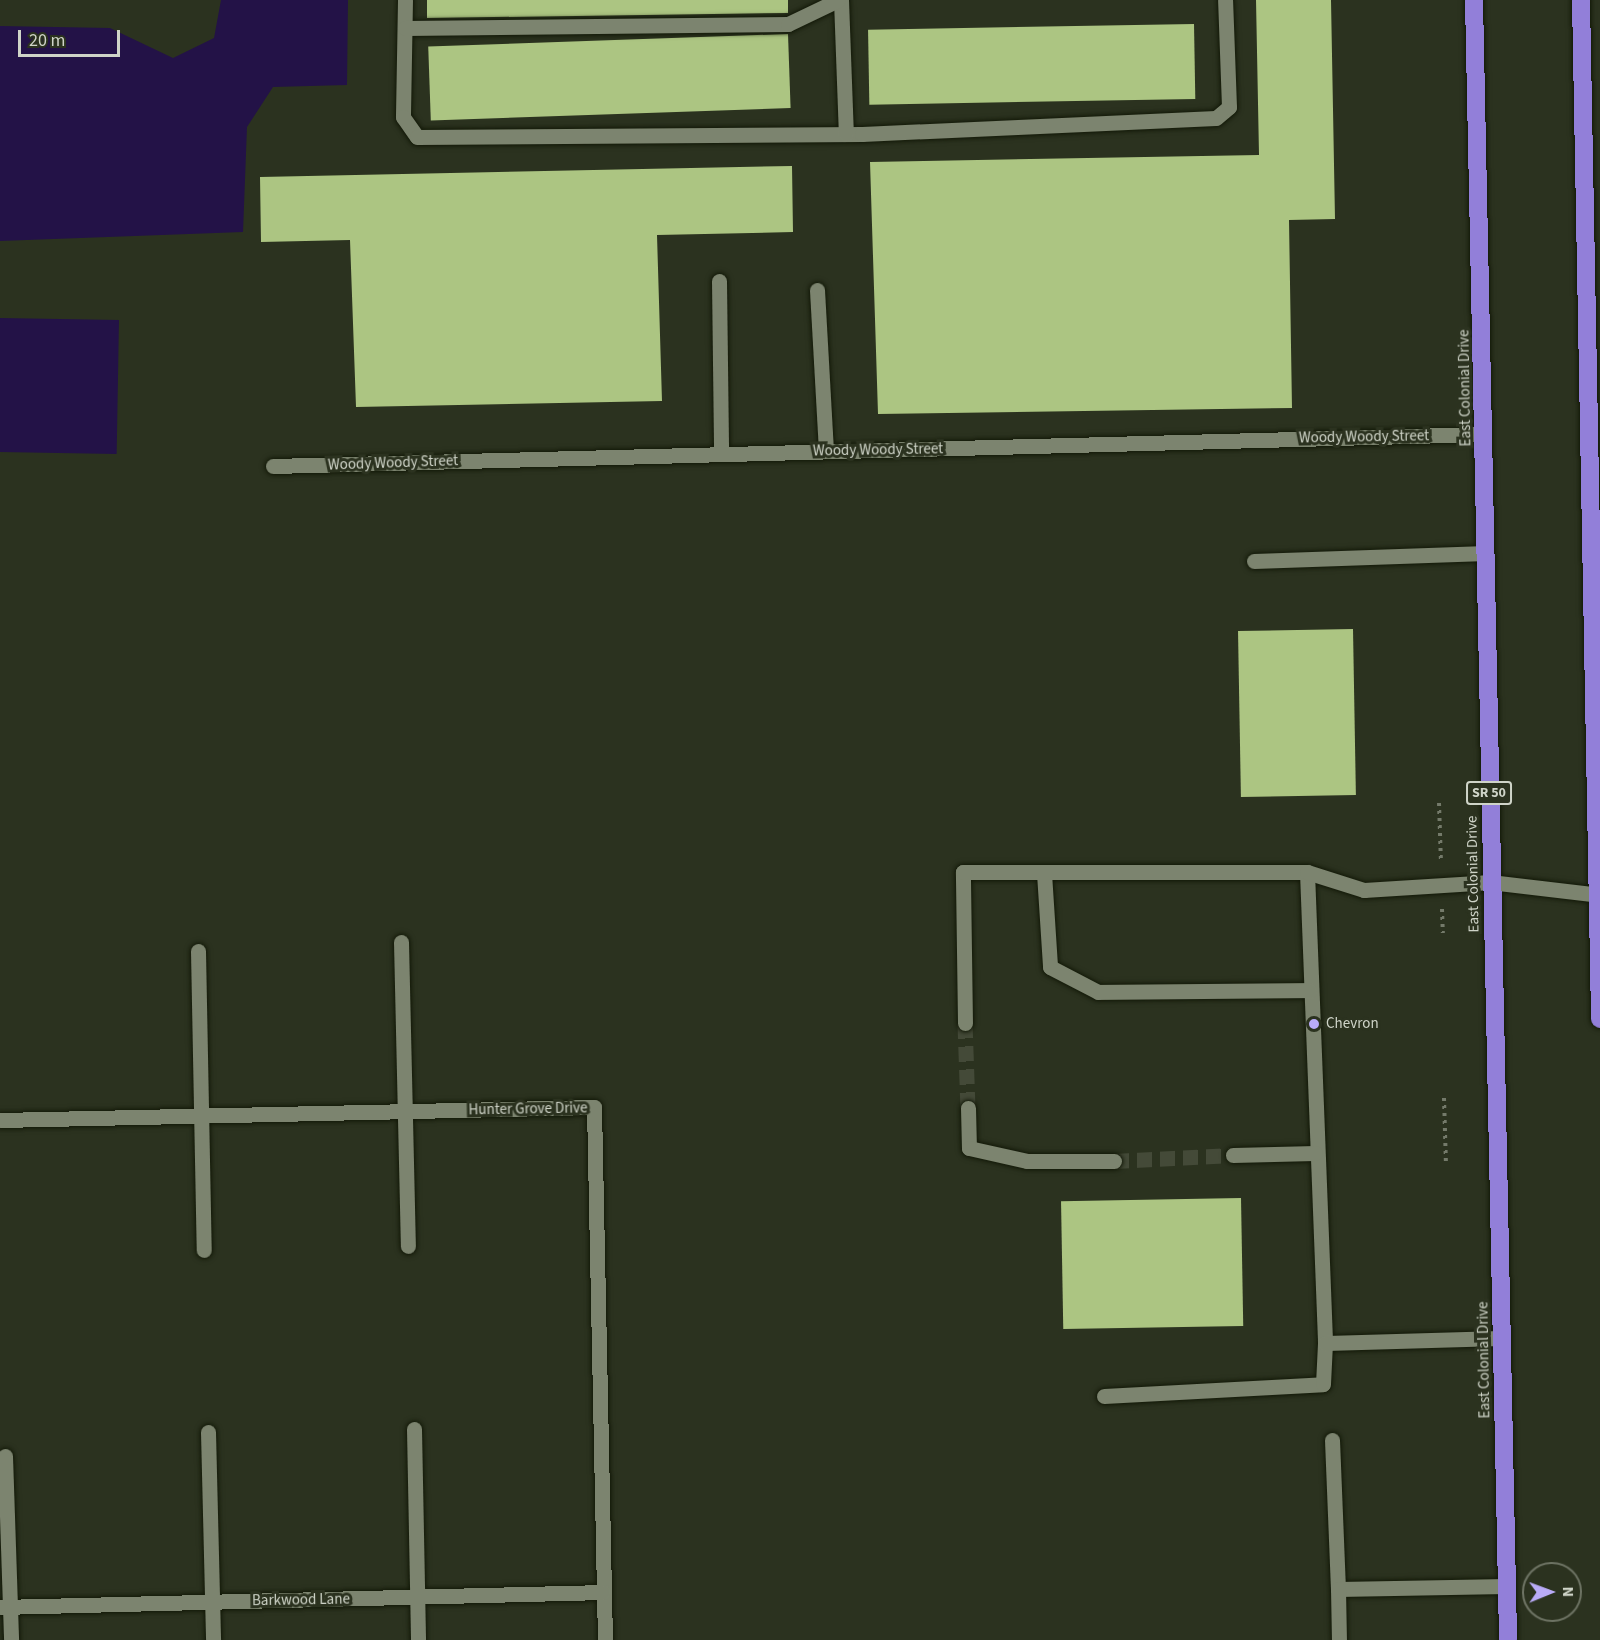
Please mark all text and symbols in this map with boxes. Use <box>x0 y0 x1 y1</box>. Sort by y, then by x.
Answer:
scale bar <box>21 18 123 56</box>
text: 20 m <box>29 28 65 53</box>
street label: East Colonial Drive <box>1455 329 1475 447</box>
street label: Woody Woody Street <box>1299 427 1429 447</box>
street label: Woody Woody Street <box>813 440 943 460</box>
street label: Woody Woody Street <box>328 452 458 474</box>
road number: SR 50 <box>1465 782 1513 804</box>
street label: East Colonial Drive <box>1463 815 1483 933</box>
place label: Chevron <box>1326 1015 1379 1033</box>
marker: Chevron <box>1307 1017 1321 1031</box>
street label: Hunter Grove Drive <box>468 1099 588 1119</box>
street label: East Colonial Drive <box>1474 1301 1494 1419</box>
north arrow <box>1522 1562 1582 1622</box>
text: N <box>1557 1586 1579 1597</box>
street label: Barkwood Lane <box>252 1590 350 1610</box>

